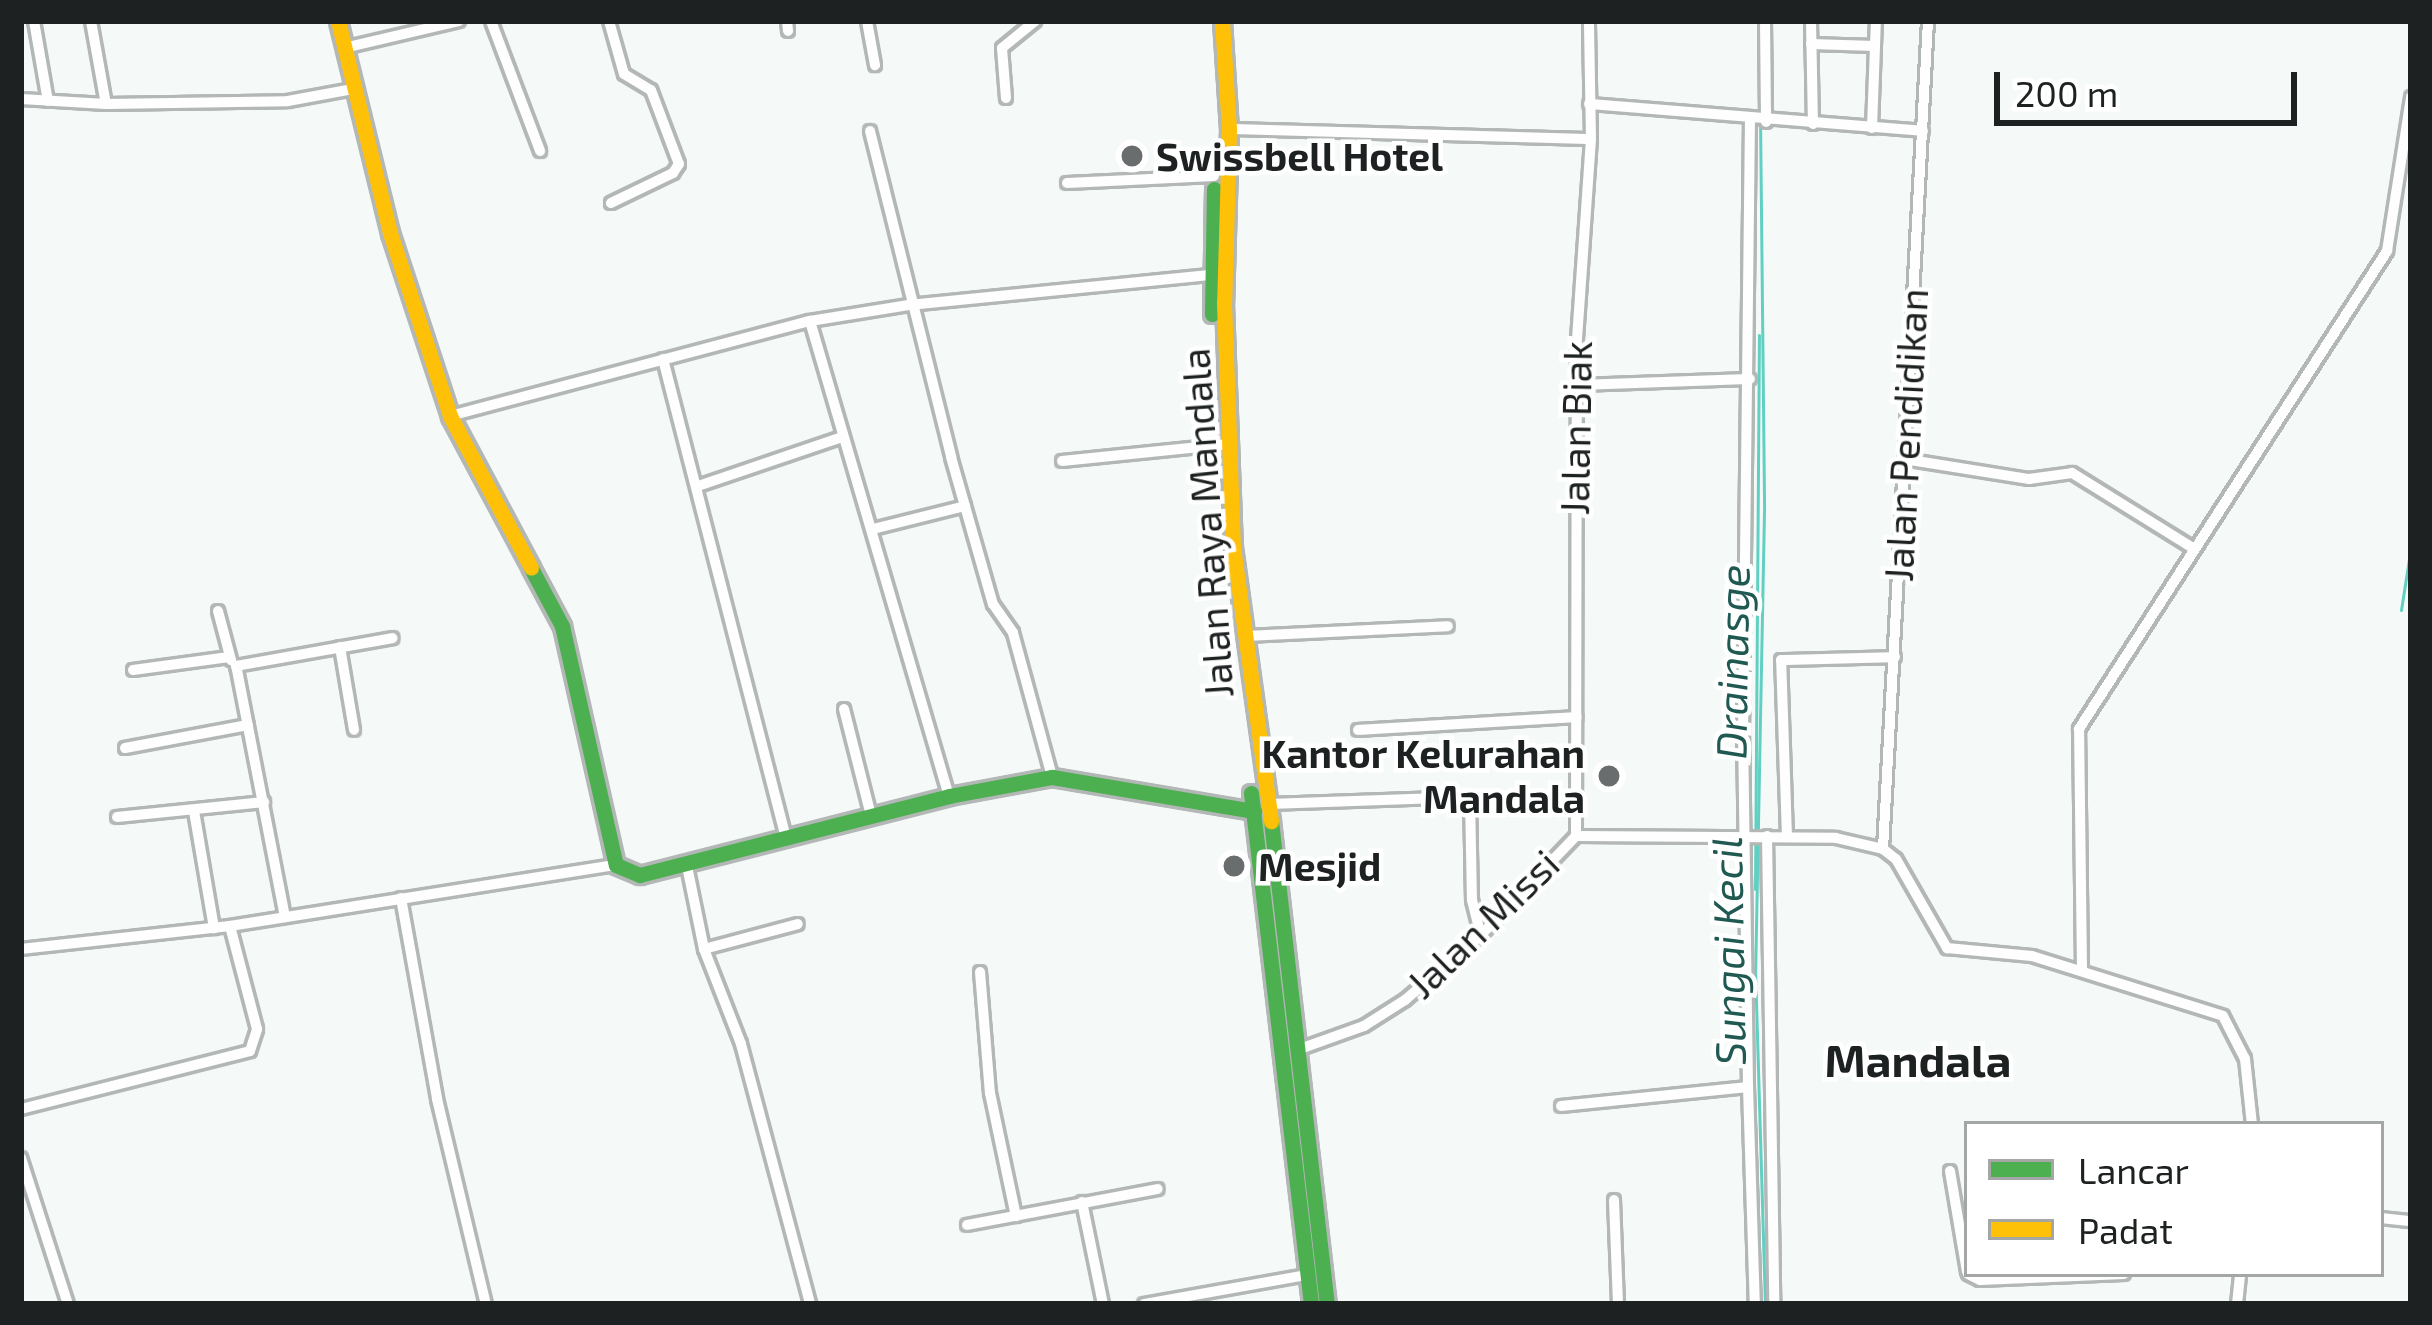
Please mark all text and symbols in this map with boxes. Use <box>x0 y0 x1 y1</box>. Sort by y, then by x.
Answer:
scale bar <box>2000 48 2303 122</box>
text: 200 m <box>2015 71 2118 114</box>
place label: Swissbell Hotel <box>1156 133 1444 179</box>
marker: Swissbell Hotel <box>1119 143 1145 169</box>
street label: Jalan Pendidikan <box>1875 287 1937 583</box>
street label: Jalan Biak <box>1551 341 1601 515</box>
street label: Jalan Raya Mandala <box>1171 347 1243 699</box>
water label: Drainasge <box>1704 564 1758 760</box>
place label: Kantor Kelurahan Mandala <box>1261 731 1585 822</box>
marker: Kantor Kelurahan Mandala <box>1596 763 1622 789</box>
water label: Sungai Kecil <box>1700 836 1754 1066</box>
street label: Jalan Missi <box>1398 840 1568 1008</box>
place label: Mesjid <box>1258 843 1381 889</box>
marker: Mesjid <box>1221 853 1247 879</box>
district label: Mandala <box>1825 1033 2011 1087</box>
legend <box>1964 1121 2384 1277</box>
text: Lancar <box>2078 1148 2189 1191</box>
text: Padat <box>2078 1208 2173 1251</box>

